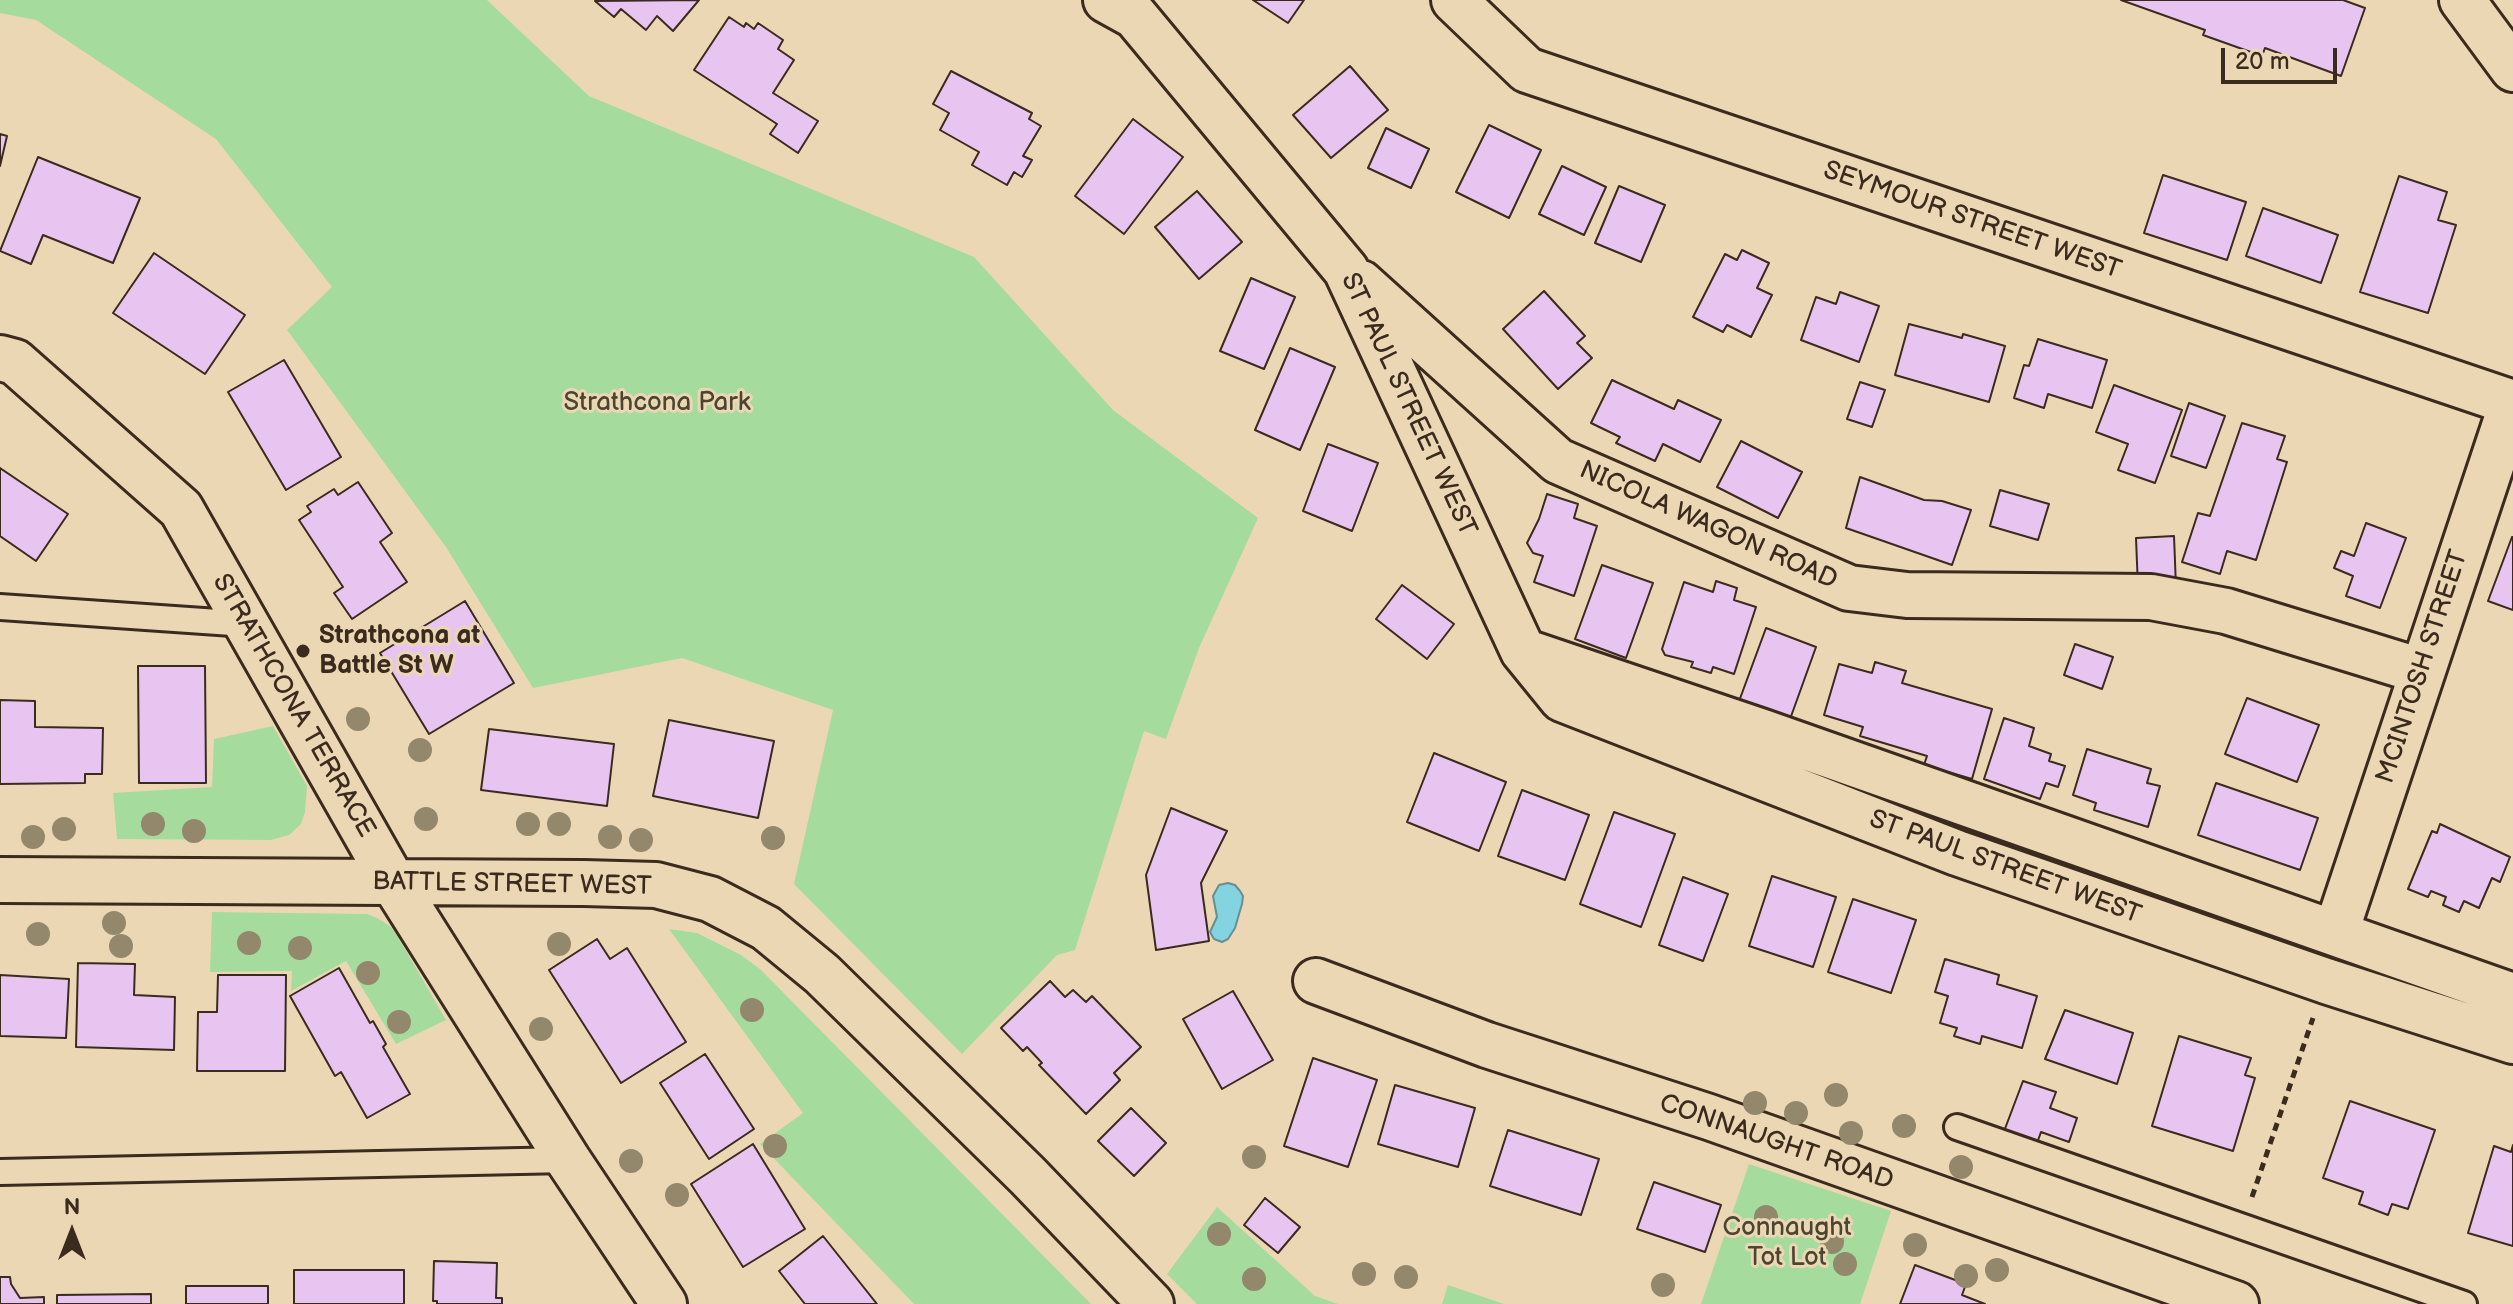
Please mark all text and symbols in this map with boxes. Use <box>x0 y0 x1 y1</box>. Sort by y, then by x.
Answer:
scale bar <box>2225 32 2341 82</box>
text: 20 m <box>2235 47 2290 76</box>
street label: SEYMOUR STREET WEST <box>1819 155 2125 287</box>
street label: ST PAUL STREET WEST <box>1333 268 1483 542</box>
park label: Strathcona Park <box>564 387 750 419</box>
street label: NICOLA WAGON ROAD <box>1574 455 1842 597</box>
street label: MCINTOSH STREET <box>2371 547 2475 787</box>
street label: STRATHCONA TERRACE <box>205 569 381 843</box>
place label: Strathcona at Battle St W <box>319 620 480 682</box>
marker: Strathcona at Battle St W <box>294 642 312 660</box>
street label: ST PAUL STREET WEST <box>1865 804 2145 932</box>
street label: BATTLE STREET WEST <box>372 867 652 903</box>
street label: CONNAUGHT ROAD <box>1655 1088 1897 1198</box>
north arrow <box>32 1192 112 1272</box>
text: N <box>64 1194 80 1221</box>
park label: Connaught Tot Lot <box>1722 1212 1852 1274</box>

